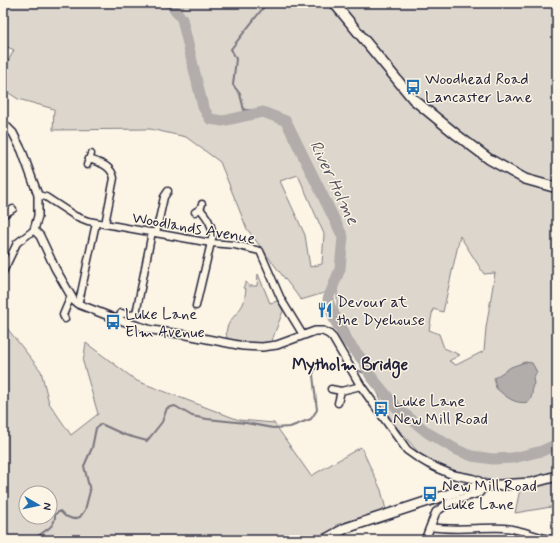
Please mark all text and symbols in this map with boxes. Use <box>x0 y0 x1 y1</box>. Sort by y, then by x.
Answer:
place label: Woodhead Road Lancaster Lane <box>425 69 533 108</box>
bus stop icon: Woodhead Road Lancaster Lane <box>404 78 422 96</box>
water label: River Holme <box>304 137 364 229</box>
street label: Woodlands Avenue <box>130 207 257 250</box>
place label: Devour at the Dyehouse <box>337 292 425 331</box>
restaurant icon: Devour at the Dyehouse <box>316 301 334 319</box>
place label: Luke Lane Elm Avenue <box>125 304 205 343</box>
bus stop icon: Luke Lane Elm Avenue <box>104 313 122 331</box>
district label: Mytholm Bridge <box>292 354 408 379</box>
place label: Luke Lane New Mill Road <box>393 391 488 430</box>
bus stop icon: Luke Lane New Mill Road <box>372 400 390 418</box>
place label: New Mill Road Luke Lane <box>442 476 537 515</box>
north arrow <box>18 485 58 525</box>
bus stop icon: New Mill Road Luke Lane <box>421 485 439 503</box>
text: N <box>39 502 54 511</box>

